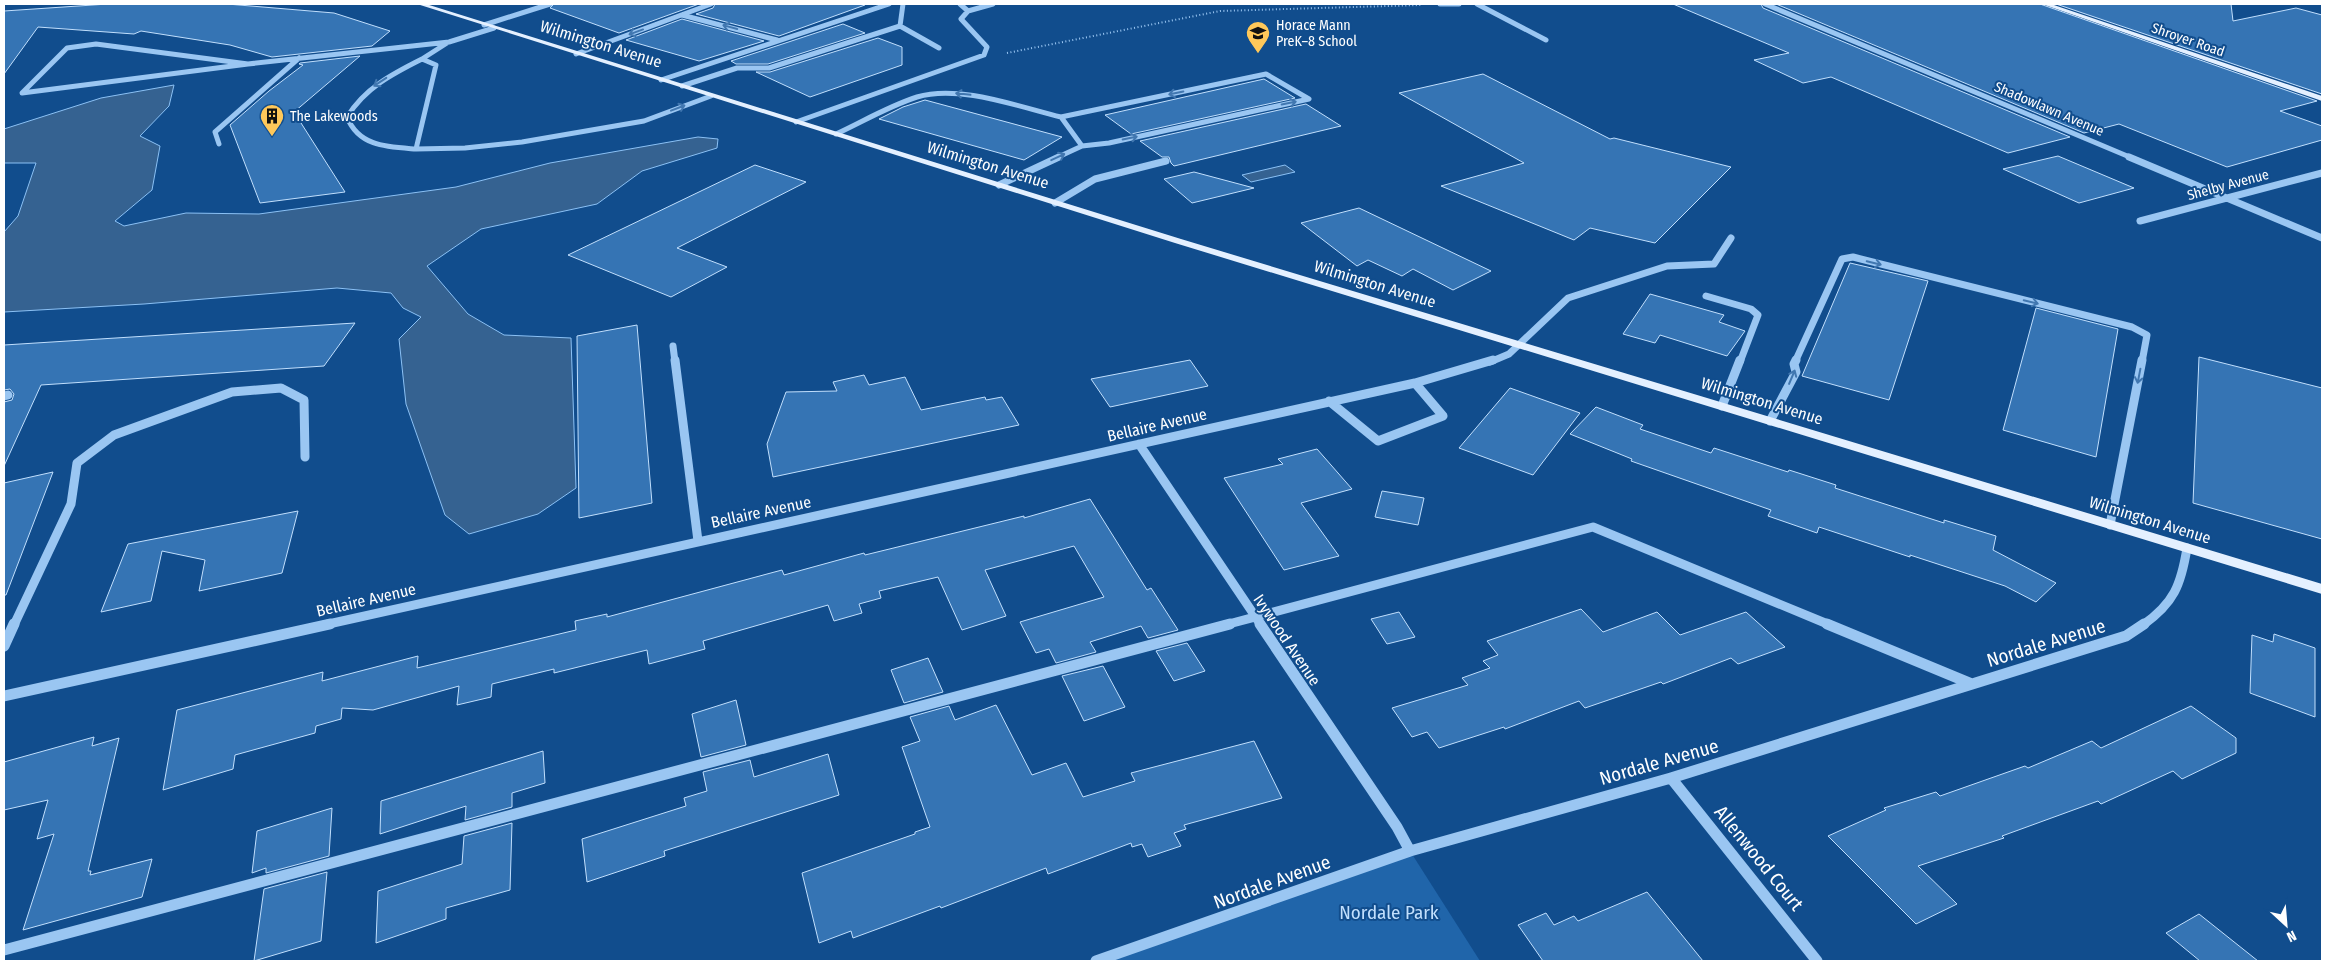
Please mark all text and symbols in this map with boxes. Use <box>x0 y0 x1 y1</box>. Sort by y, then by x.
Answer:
street label: Wilmington Avenue <box>538 16 664 72</box>
place label: Horace Mann PreK–8 School <box>1276 17 1357 50</box>
school or university icon: Horace Mann PreK–8 School <box>1245 20 1271 54</box>
street label: Shroyer Road <box>2149 20 2227 60</box>
one-way arrow <box>723 22 739 31</box>
one-way arrow <box>629 28 644 37</box>
one-way arrow <box>373 77 387 87</box>
street label: Shadowlawn Avenue <box>1992 78 2106 140</box>
one-way arrow <box>955 89 971 99</box>
one-way arrow <box>1168 89 1184 98</box>
one-way arrow <box>1280 98 1296 107</box>
building icon: The Lakewoods <box>259 103 285 137</box>
one-way arrow <box>670 103 685 112</box>
place label: The Lakewoods <box>290 108 378 125</box>
one-way arrow <box>1122 133 1138 143</box>
street label: Wilmington Avenue <box>925 137 1051 193</box>
one-way arrow <box>1051 152 1066 162</box>
street label: Shelby Avenue <box>2185 166 2271 204</box>
street label: Wilmington Avenue <box>1312 256 1438 312</box>
one-way arrow <box>1865 258 1881 268</box>
one-way arrow <box>2023 298 2039 307</box>
one-way arrow <box>2134 368 2143 384</box>
one-way arrow <box>1788 370 1797 385</box>
street label: Wilmington Avenue <box>1699 373 1825 429</box>
street label: Bellaire Avenue <box>1105 404 1209 446</box>
street label: Bellaire Avenue <box>709 492 813 532</box>
street label: Wilmington Avenue <box>2087 492 2213 548</box>
street label: Bellaire Avenue <box>314 579 418 621</box>
street label: Ivywood Avenue <box>1249 591 1325 689</box>
street label: Nordale Avenue <box>1984 614 2108 672</box>
street label: Nordale Avenue <box>1597 734 1721 790</box>
street label: Allenwood Court <box>1710 801 1809 916</box>
street label: Nordale Avenue <box>1210 850 1334 914</box>
north arrow <box>2261 900 2311 950</box>
park label: Nordale Park <box>1339 901 1439 924</box>
text: N <box>2284 927 2299 946</box>

